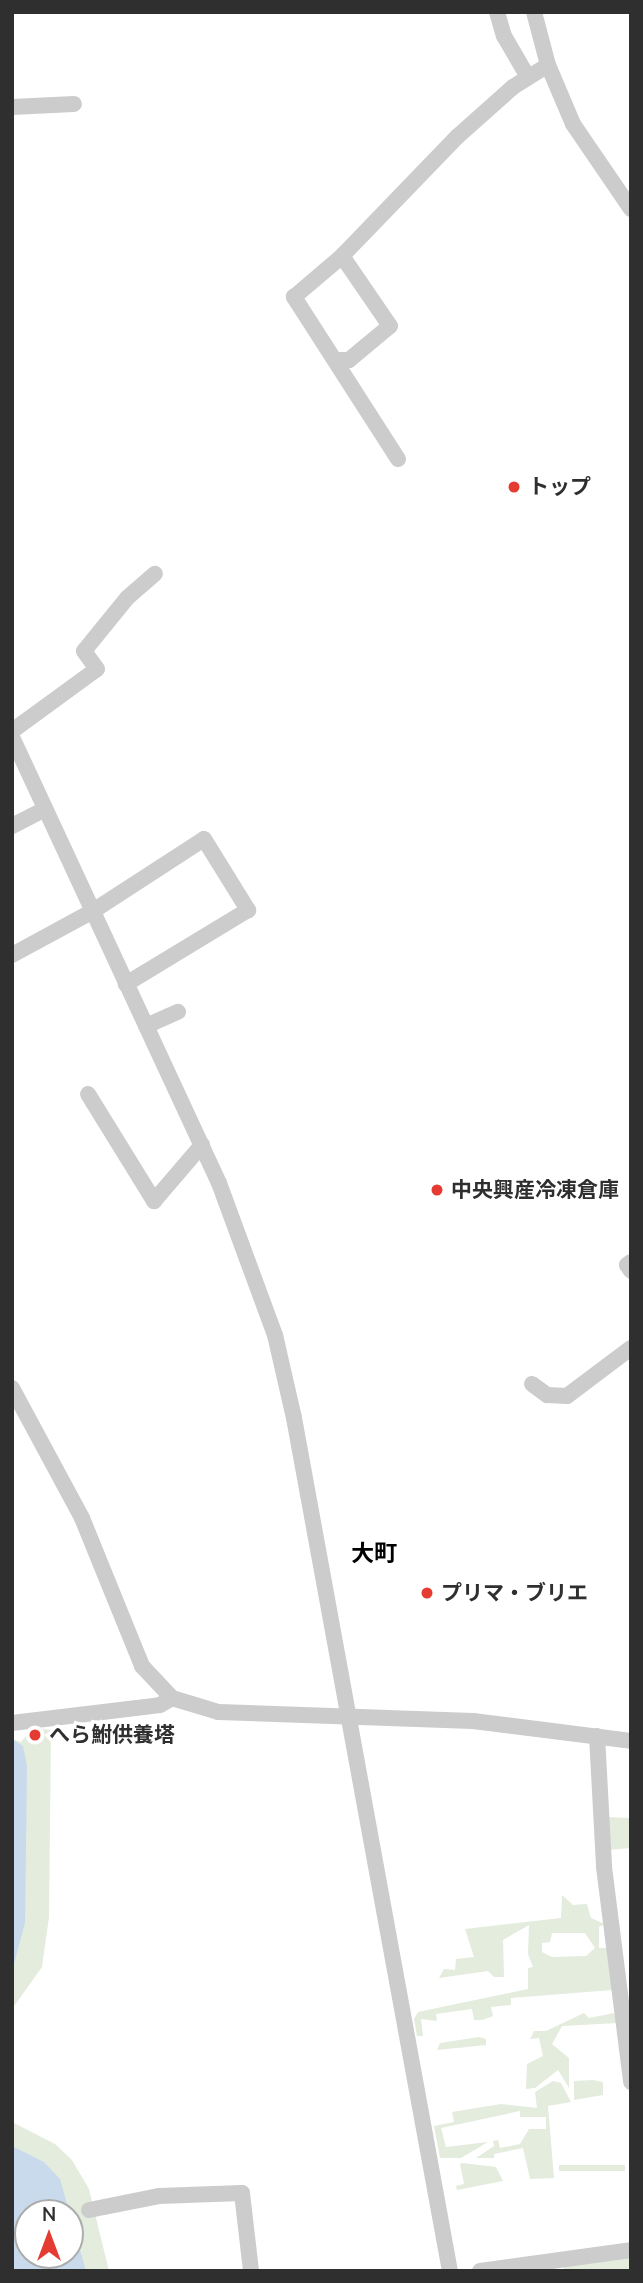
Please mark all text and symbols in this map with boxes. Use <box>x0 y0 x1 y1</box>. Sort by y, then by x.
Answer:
place label: トップ <box>528 474 591 500</box>
marker: トップ <box>506 479 522 495</box>
place label: 中央興産冷凍倉庫 <box>451 1177 619 1203</box>
marker: 中央興産冷凍倉庫 <box>429 1182 445 1198</box>
district label: 大町 <box>351 1540 397 1568</box>
place label: プリマ・ブリエ <box>441 1580 588 1606</box>
marker: プリマ・ブリエ <box>419 1585 435 1601</box>
place label: へら鮒供養塔 <box>49 1722 175 1748</box>
marker: へら鮒供養塔 <box>27 1727 43 1743</box>
north arrow <box>14 2199 84 2269</box>
text: N <box>42 2202 56 2228</box>

